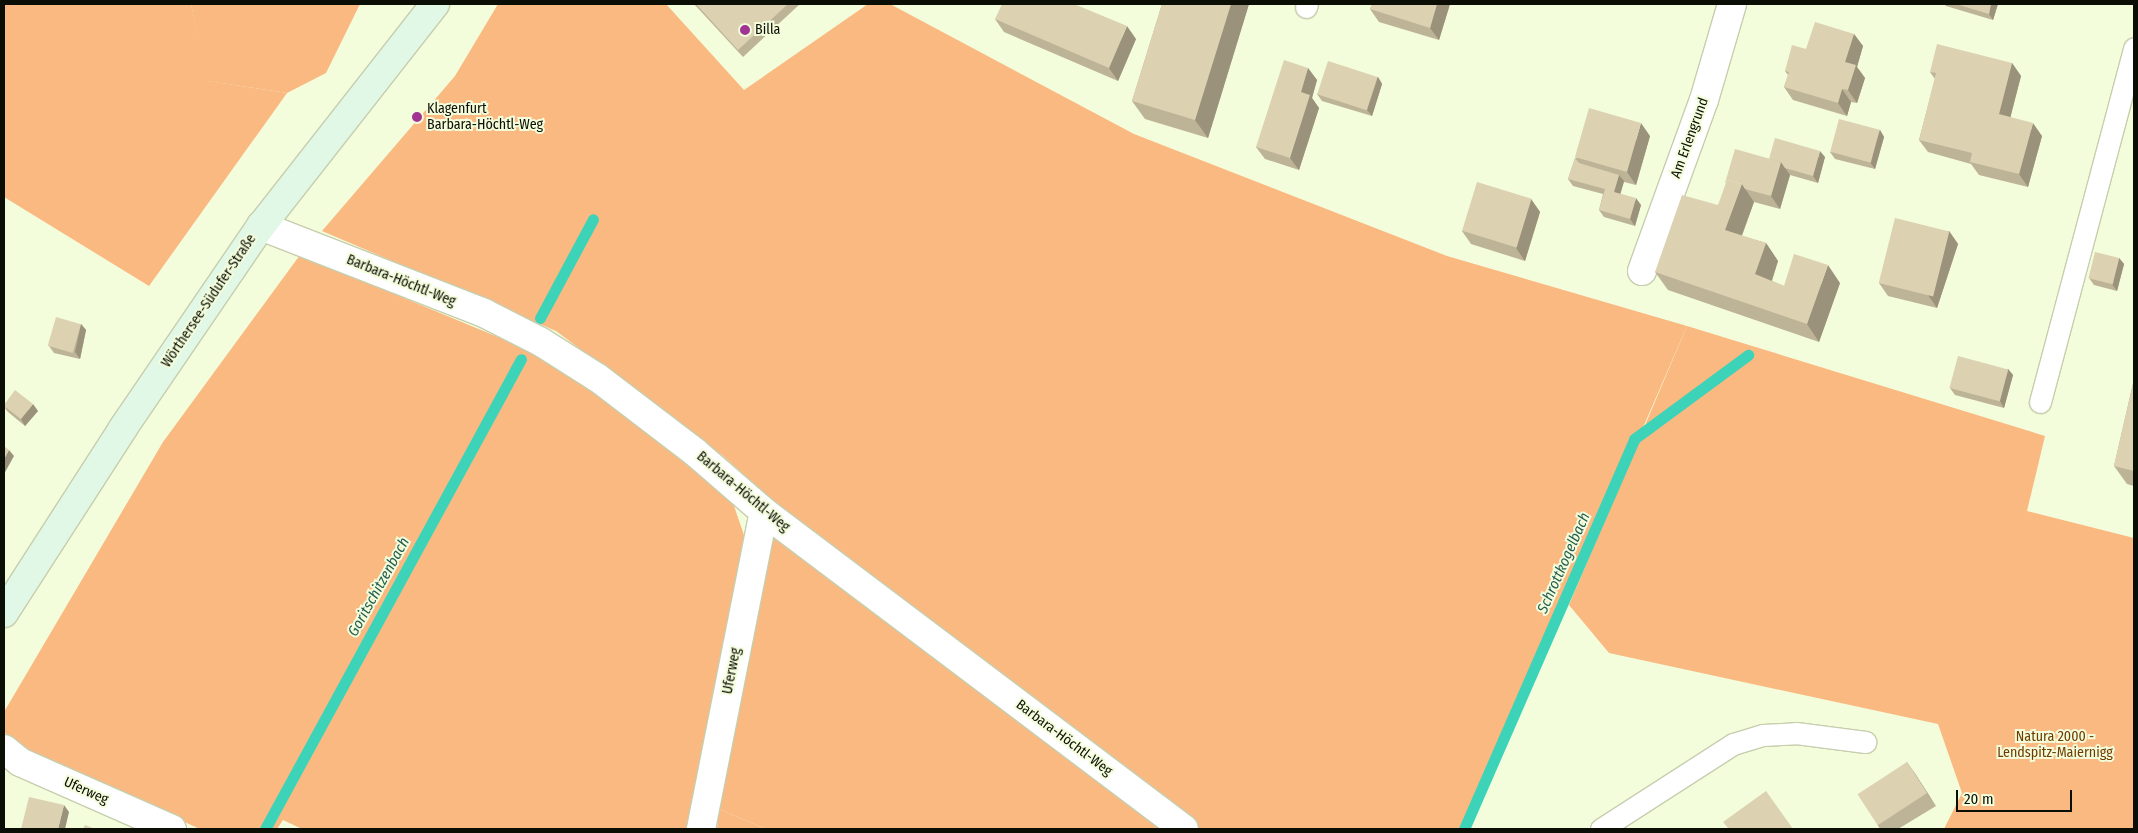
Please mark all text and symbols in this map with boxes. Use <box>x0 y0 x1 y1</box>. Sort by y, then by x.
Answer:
place label: Billa <box>755 22 780 38</box>
marker: Billa <box>739 24 751 36</box>
street label: Am Erlengrund <box>1668 96 1712 180</box>
place label: Klagenfurt Barbara-Höchtl-Weg <box>427 101 543 134</box>
marker: Klagenfurt Barbara-Höchtl-Weg <box>411 111 423 123</box>
street label: Wörthersee-Südufer-Straße <box>158 231 260 371</box>
street label: Barbara-Höchtl-Weg <box>344 251 458 311</box>
street label: Barbara-Höchtl-Weg <box>693 448 793 536</box>
water label: Schrottkogelbach <box>1534 510 1594 616</box>
water label: Goritschitzenbach <box>344 534 414 640</box>
street label: Uferweg <box>719 646 745 696</box>
street label: Barbara-Höchtl-Weg <box>1013 696 1115 780</box>
park label: Natura 2000 - Lendspitz-Maiernigg <box>1997 729 2113 762</box>
street label: Uferweg <box>61 774 111 808</box>
scale bar <box>1958 780 2074 812</box>
text: 20 m <box>1964 790 1994 808</box>

